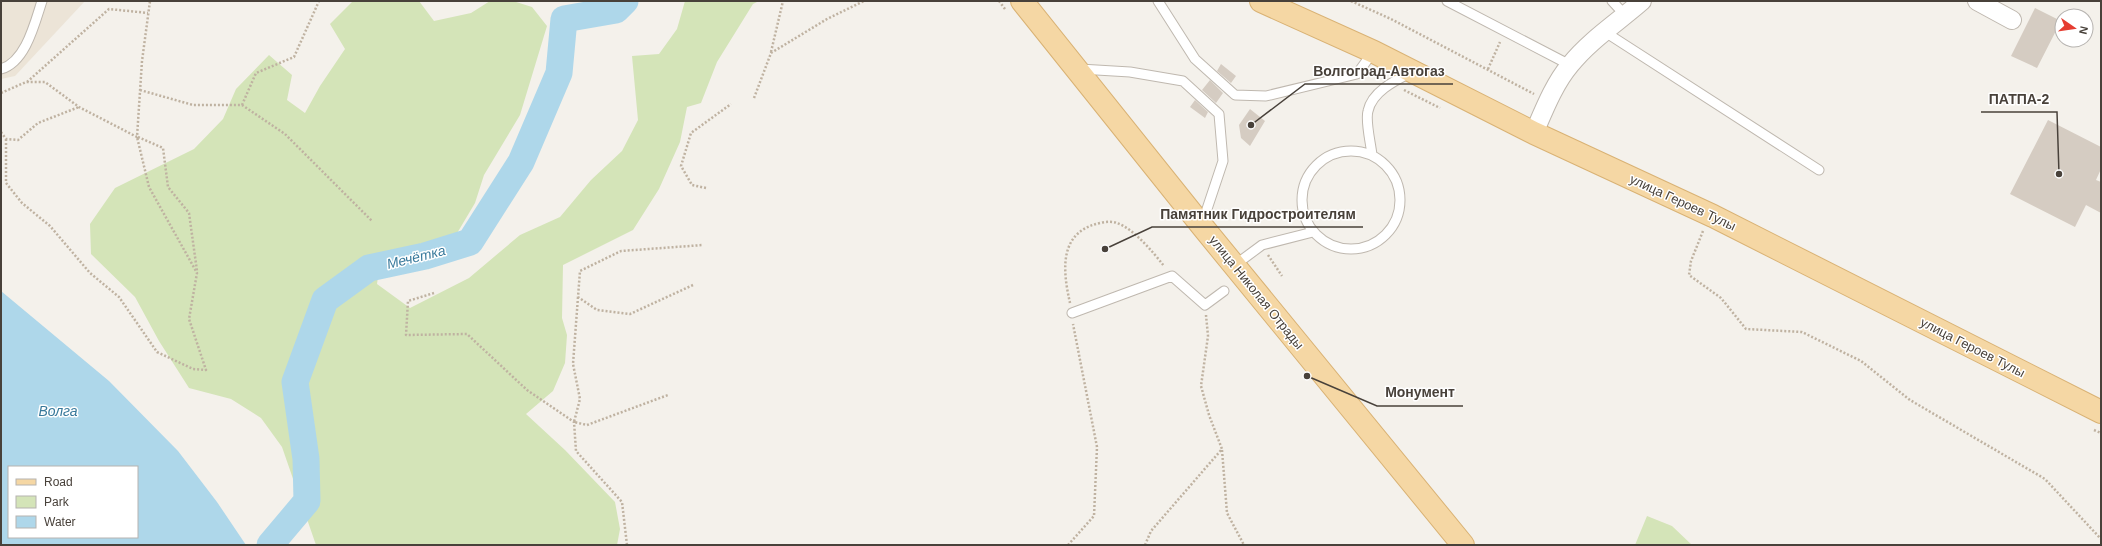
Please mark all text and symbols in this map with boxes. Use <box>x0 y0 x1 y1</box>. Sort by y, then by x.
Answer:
north arrow <box>2054 8 2094 48</box>
text: N <box>2077 25 2090 36</box>
callout: Волгоград-Автогаз <box>1305 58 1453 84</box>
text: Волгоград-Автогаз <box>1313 63 1445 79</box>
callout: ПАТПА-2 <box>1981 86 2057 112</box>
text: ПАТПА-2 <box>1989 91 2050 107</box>
street label: улица Героев Тулы <box>1627 171 1738 234</box>
callout: Памятник Гидростроителям <box>1152 201 1363 227</box>
text: Памятник Гидростроителям <box>1160 206 1356 222</box>
street label: улица Николая Отрады <box>1206 233 1307 352</box>
water label: Мечётка <box>385 242 447 272</box>
street label: улица Героев Тулы <box>1918 315 2028 380</box>
callout: Монумент <box>1377 380 1463 406</box>
text: Монумент <box>1385 384 1455 400</box>
water label: Волга <box>38 403 78 419</box>
legend <box>8 466 138 538</box>
text: Road <box>44 475 73 489</box>
text: Park <box>44 495 70 509</box>
text: Water <box>44 515 76 529</box>

